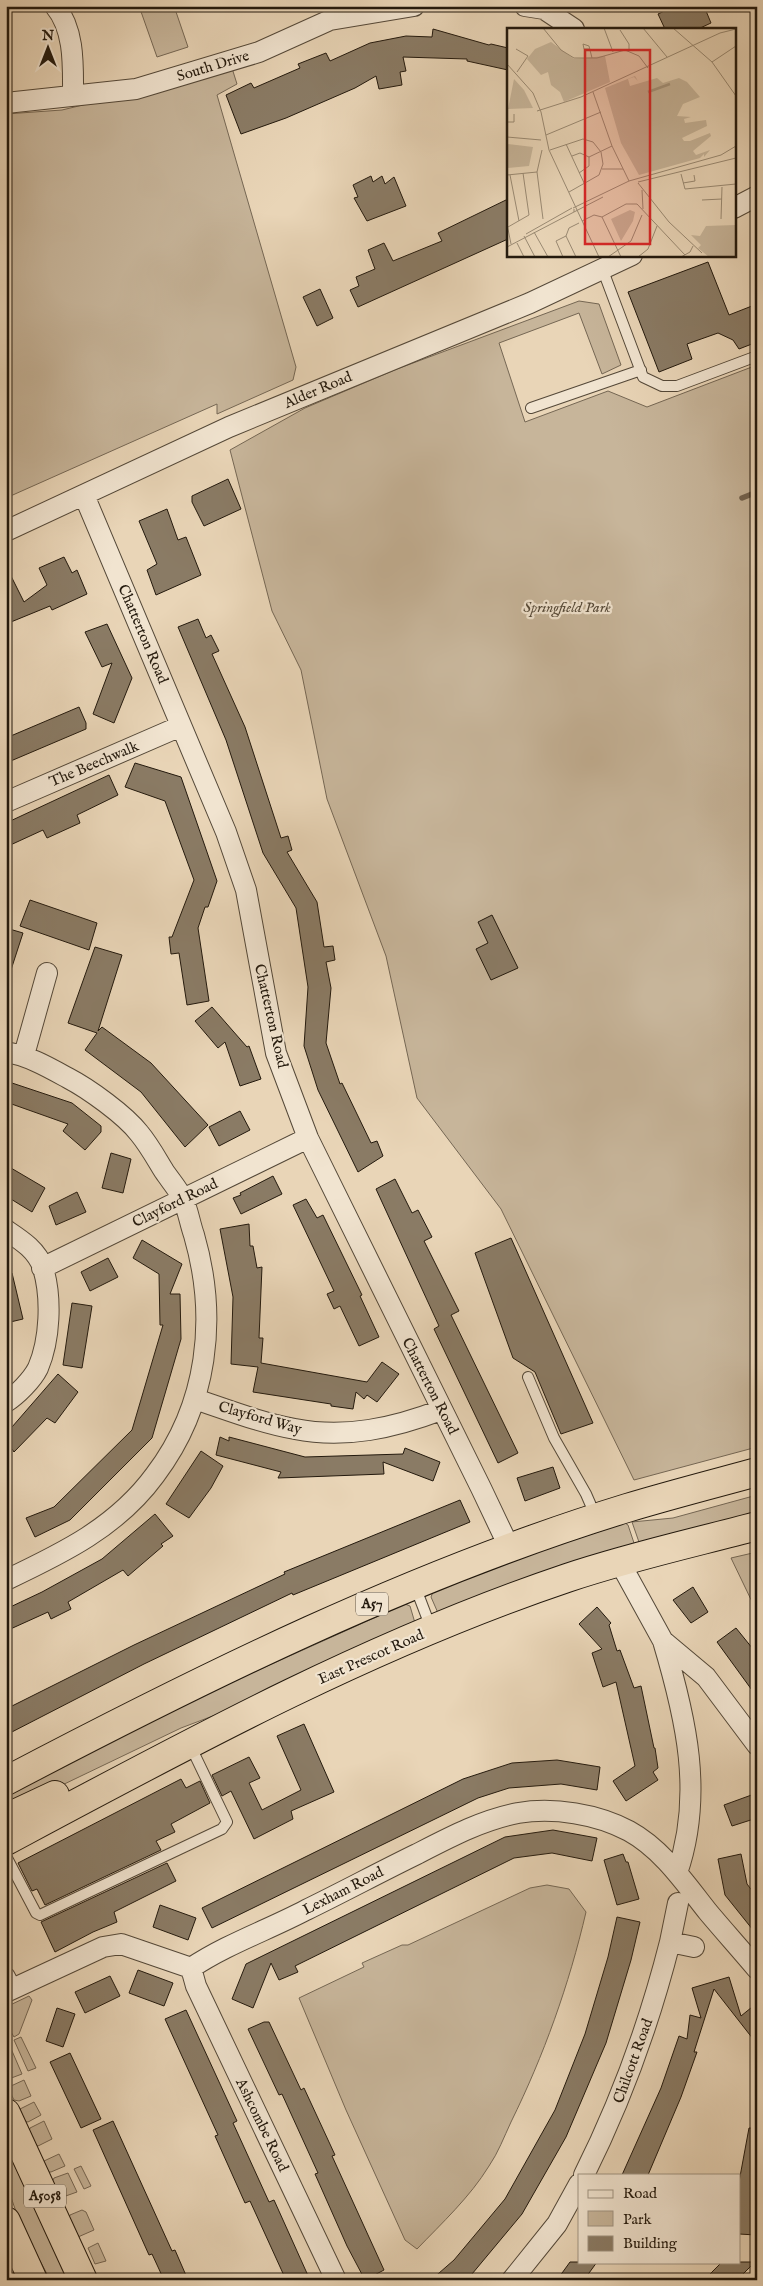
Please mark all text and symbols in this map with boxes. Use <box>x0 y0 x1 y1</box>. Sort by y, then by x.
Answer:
north arrow <box>22 22 72 72</box>
text: N <box>41 27 54 45</box>
inset map <box>507 28 736 256</box>
street label: South Drive <box>174 46 252 86</box>
street label: Alder Road <box>280 367 356 413</box>
street label: Chatterton Road <box>114 581 173 688</box>
park label: Springfield Park <box>523 598 611 618</box>
street label: The Beechwalk <box>46 736 143 791</box>
street label: Chatterton Road <box>250 962 292 1071</box>
street label: Clayford Road <box>129 1174 222 1232</box>
street label: Chatterton Road <box>397 1334 463 1439</box>
street label: Clayford Way <box>216 1397 304 1439</box>
road number: A57 <box>356 1592 388 1616</box>
street label: East Prescot Road <box>315 1625 428 1689</box>
street label: Lexham Road <box>299 1862 387 1919</box>
street label: Chilcott Road <box>609 2015 657 2106</box>
street label: Ashcombe Road <box>231 2074 293 2176</box>
legend <box>578 2174 740 2264</box>
road number: A5058 <box>24 2184 66 2208</box>
text: Road <box>623 2184 658 2203</box>
text: Park <box>623 2210 653 2229</box>
text: Building <box>623 2234 678 2253</box>

